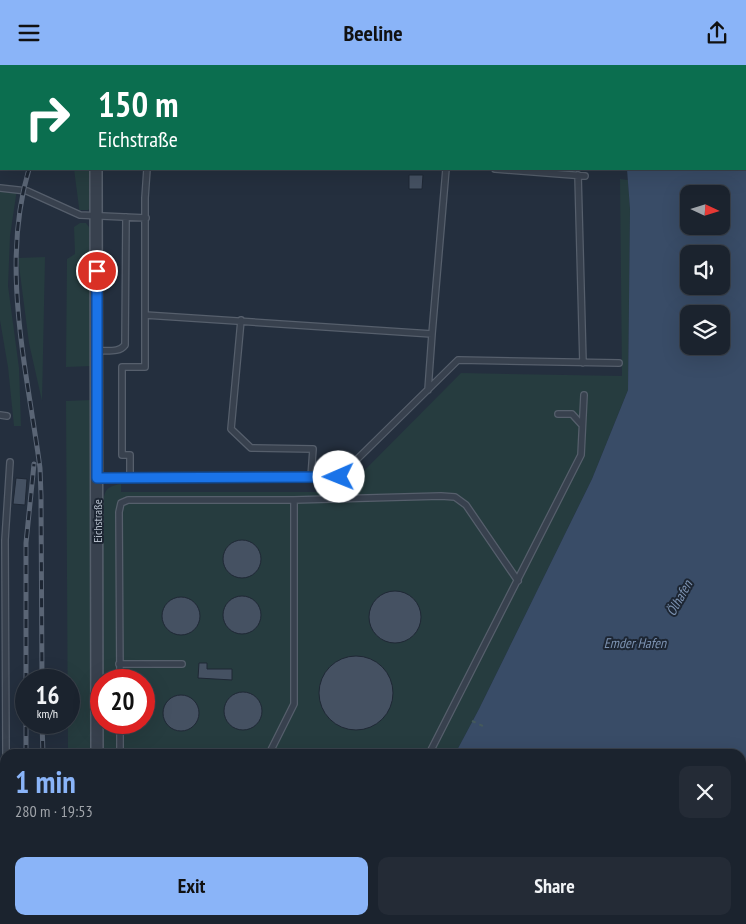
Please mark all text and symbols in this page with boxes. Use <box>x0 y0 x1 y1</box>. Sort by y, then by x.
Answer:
icon: menu <box>15 19 43 47</box>
text: Beeline <box>343 19 403 47</box>
icon: share <box>703 19 731 47</box>
text: 150 m <box>98 81 179 127</box>
icon: right <box>15 85 80 150</box>
text: Eichstraße <box>98 125 178 153</box>
north arrow <box>680 185 730 235</box>
map controls <box>680 185 730 355</box>
button: sound <box>680 245 730 295</box>
pin <box>76 250 118 292</box>
icon: arrive <box>83 257 111 285</box>
button: layers <box>680 305 730 355</box>
position arrow <box>312 450 364 502</box>
street label: Eichstraße <box>90 499 105 543</box>
water label: Ölhafen <box>662 576 697 619</box>
water label: Emder Hafen <box>604 634 667 652</box>
speed limit sign: 20 <box>90 669 155 734</box>
text: 16 <box>36 679 59 711</box>
text: km/h <box>37 706 58 721</box>
text: 1 min <box>15 762 76 801</box>
button: close <box>679 766 731 818</box>
text: 280 m · 19:53 <box>15 801 93 821</box>
button: Exit <box>15 857 368 915</box>
button: Share <box>378 857 731 915</box>

